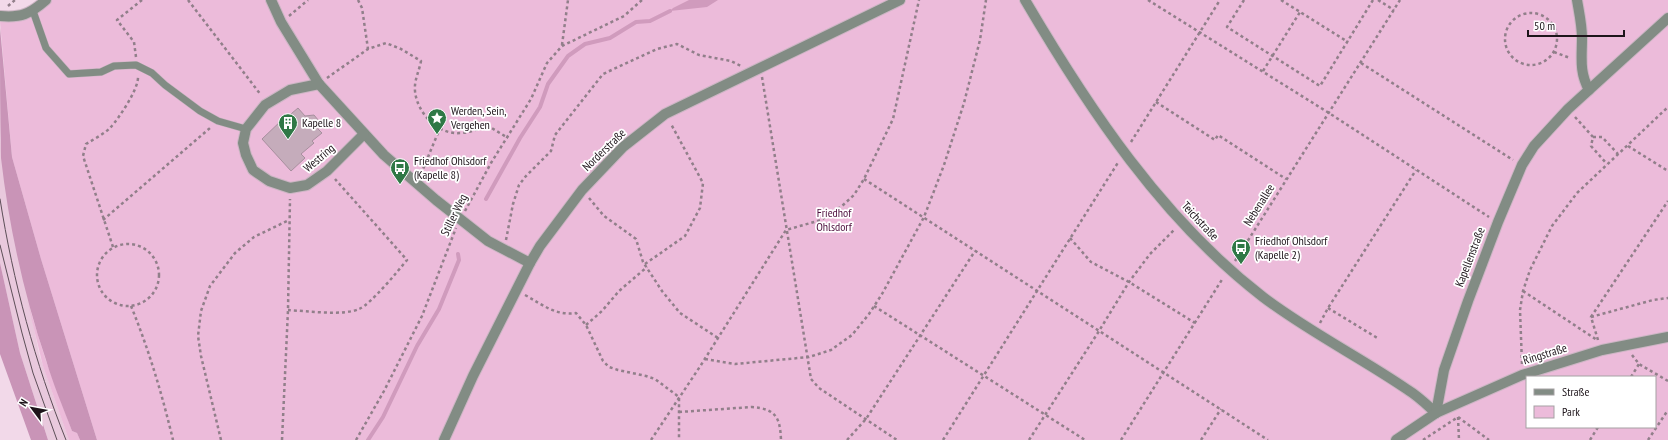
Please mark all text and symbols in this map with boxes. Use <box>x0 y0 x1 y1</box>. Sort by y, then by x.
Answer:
scale bar <box>1528 12 1624 38</box>
text: 50 m <box>1534 18 1555 33</box>
place label: Werden, Sein, Vergehen <box>450 103 506 132</box>
place icon: Werden, Sein, Vergehen <box>426 107 448 135</box>
building icon: Kapelle 8 <box>277 112 299 140</box>
place label: Kapelle 8 <box>302 115 341 130</box>
street label: Norderstraße <box>579 125 629 174</box>
street label: Westring <box>300 140 337 175</box>
place label: Friedhof Ohlsdorf (Kapelle 8) <box>414 153 487 182</box>
bus stop icon: Friedhof Ohlsdorf (Kapelle 8) <box>389 157 411 185</box>
street label: Nebenallee <box>1240 181 1277 229</box>
street label: Stiller Weg <box>437 191 470 238</box>
street label: Teichstraße <box>1179 198 1222 243</box>
park label: Friedhof Ohlsdorf <box>816 205 853 234</box>
street label: Kapellenstraße <box>1451 225 1488 289</box>
place label: Friedhof Ohlsdorf (Kapelle 2) <box>1255 233 1328 262</box>
bus stop icon: Friedhof Ohlsdorf (Kapelle 2) <box>1230 237 1252 265</box>
street label: Ringstraße <box>1521 340 1569 367</box>
legend <box>1526 376 1656 428</box>
text: Straße <box>1562 384 1589 399</box>
north arrow <box>12 388 52 428</box>
text: N <box>16 396 31 409</box>
text: Park <box>1562 404 1580 419</box>

